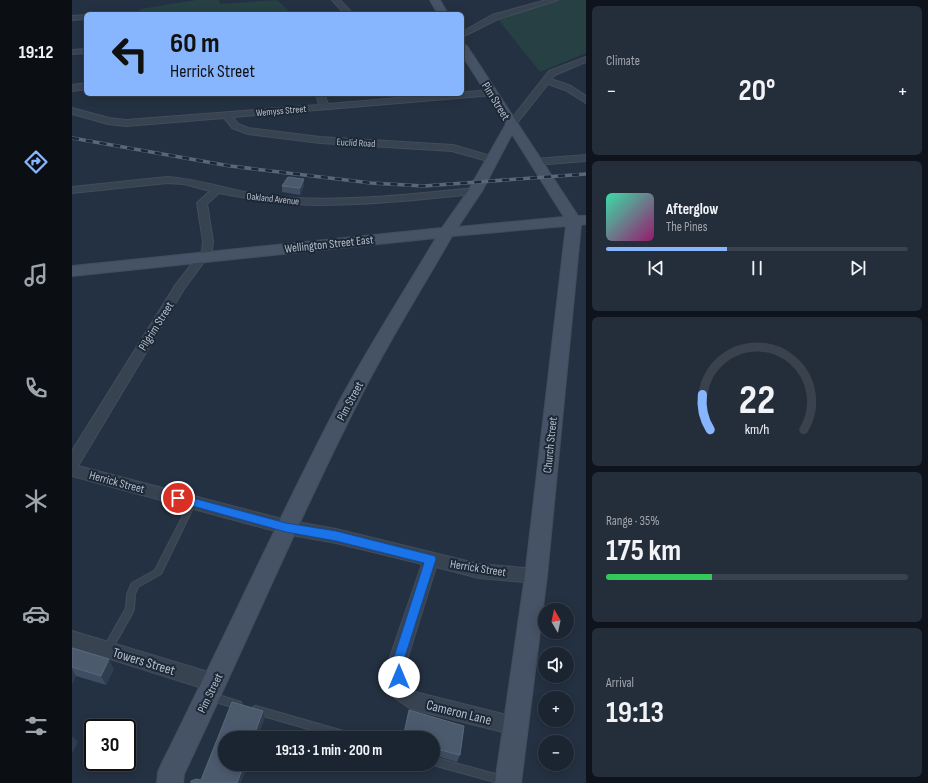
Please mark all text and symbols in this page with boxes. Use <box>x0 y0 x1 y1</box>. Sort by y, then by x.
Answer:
text: 60 m <box>170 27 219 60</box>
icon: left <box>104 28 156 80</box>
text: 19:12 <box>19 42 53 63</box>
text: Climate <box>606 53 640 69</box>
text: Herrick Street <box>170 61 255 82</box>
text: 20° <box>739 73 775 109</box>
text: − <box>606 78 617 105</box>
text: + <box>897 78 908 105</box>
street label: Pim Street <box>478 79 513 123</box>
street label: Wemyss Street <box>255 103 307 119</box>
street label: Euclid Road <box>336 136 376 150</box>
icon: directions <box>22 148 50 176</box>
street label: Oakland Avenue <box>246 190 300 208</box>
text: Afterglow <box>666 200 718 219</box>
text: The Pines <box>666 219 707 235</box>
street label: Wellington Street East <box>284 232 375 257</box>
icon: previous <box>645 257 667 279</box>
icon: pause <box>746 257 768 279</box>
icon: next <box>847 257 869 279</box>
icon: music <box>22 261 50 289</box>
street label: Pilgrim Street <box>136 299 178 354</box>
icon: phone <box>22 374 50 402</box>
text: 22 <box>739 375 775 424</box>
street label: Pim Street <box>334 379 367 423</box>
street label: Church Street <box>540 416 561 474</box>
text: km/h <box>745 420 769 437</box>
street label: Herrick Street <box>88 468 146 497</box>
pin <box>161 481 195 515</box>
icon: climate <box>22 487 50 515</box>
icon: arrive <box>167 487 189 509</box>
text: Range · 35% <box>606 513 660 529</box>
text: 175 km <box>606 533 681 569</box>
street label: Herrick Street <box>449 557 507 580</box>
icon: car <box>22 600 50 628</box>
north arrow <box>538 603 574 639</box>
map controls <box>538 603 574 771</box>
street label: Towers Street <box>111 644 177 679</box>
button: sound <box>538 647 574 683</box>
position arrow <box>378 656 420 698</box>
street label: Pim Street <box>194 671 227 715</box>
text: Arrival <box>606 675 634 691</box>
button: + <box>538 691 574 727</box>
text: 19:13 <box>606 695 664 731</box>
street label: Cameron Lane <box>425 696 493 729</box>
icon: filters <box>22 712 50 740</box>
speed limit sign: 30 <box>84 719 136 771</box>
button: − <box>538 735 574 771</box>
text: 19:13 · 1 min · 200 m <box>276 741 382 760</box>

